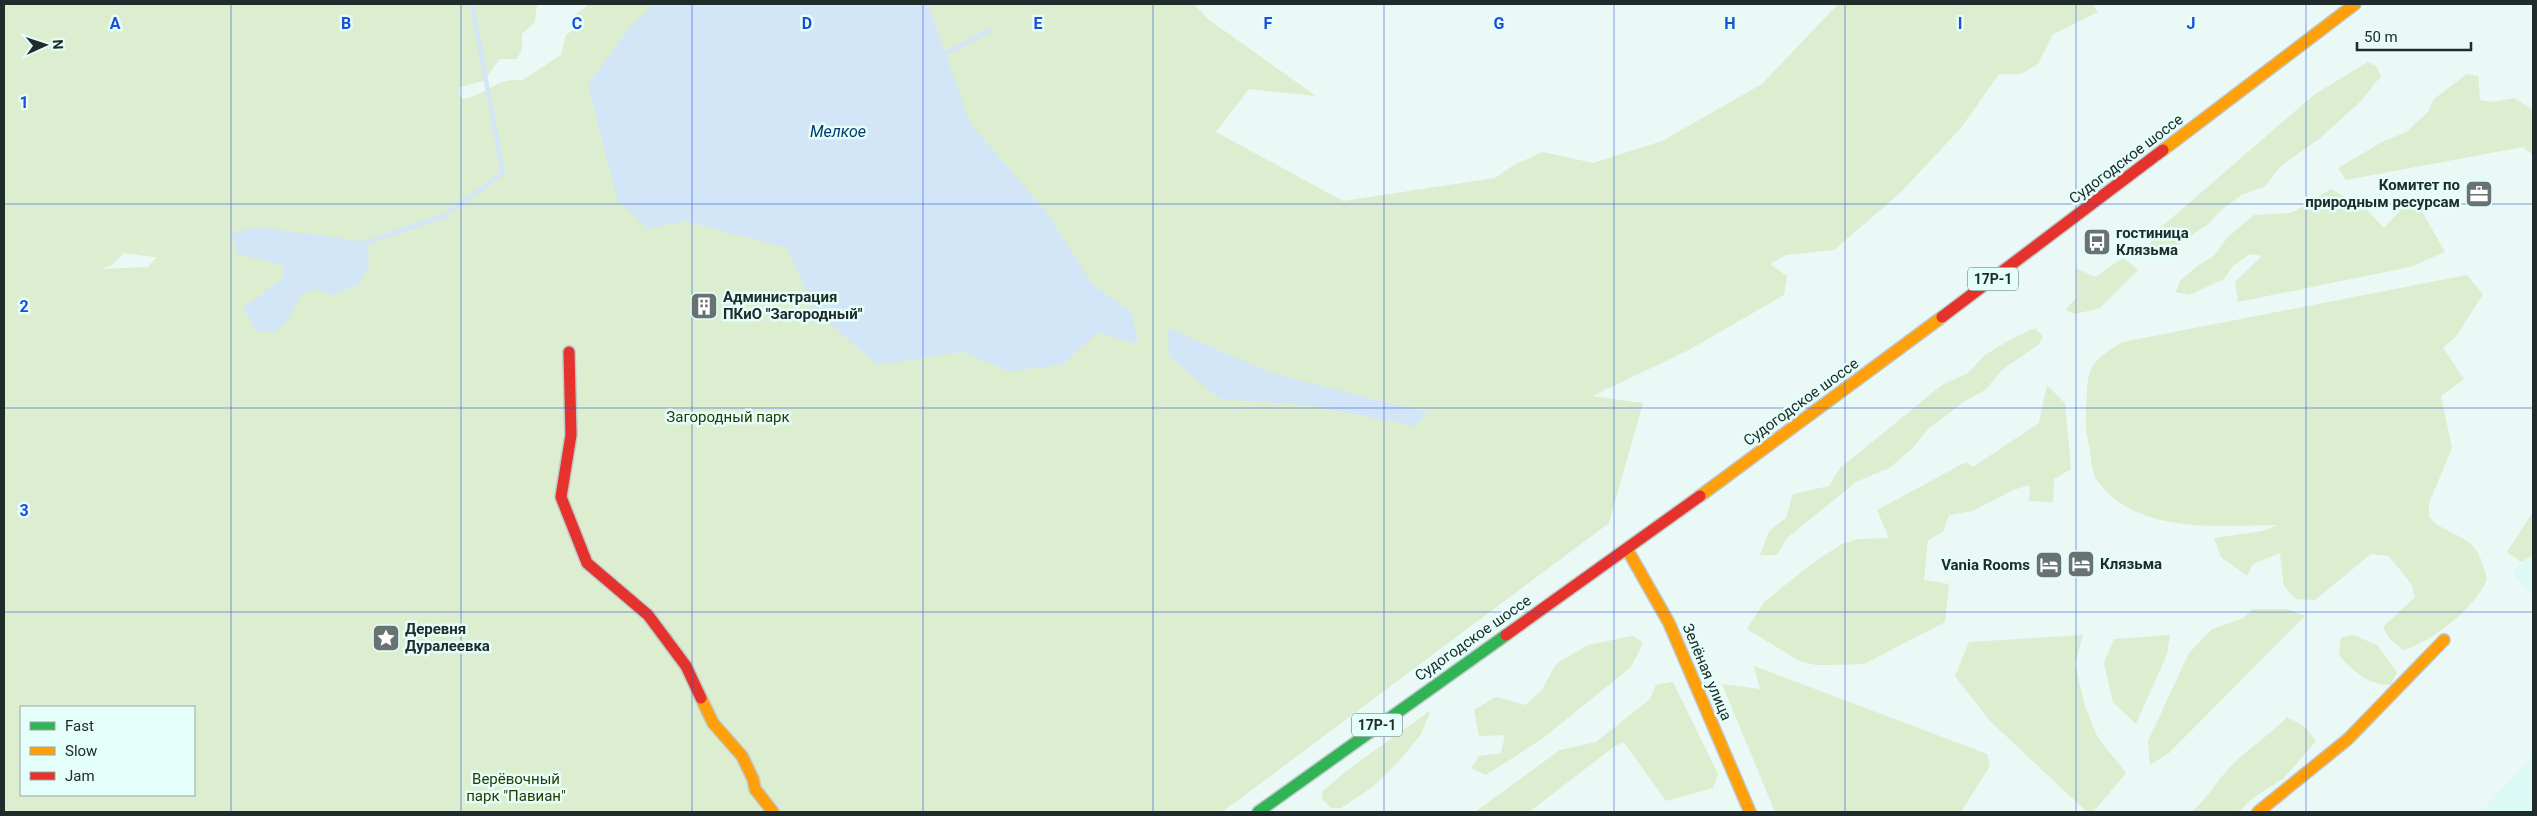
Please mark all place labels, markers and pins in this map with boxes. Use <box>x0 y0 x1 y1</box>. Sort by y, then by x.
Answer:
place label: Комитет по природным ресурсам <box>2305 176 2460 211</box>
office icon: Комитет по природным ресурсам <box>2464 179 2494 209</box>
place label: гостиница Клязьма <box>2116 224 2189 259</box>
bus stop icon: гостиница Клязьма <box>2082 227 2112 257</box>
place label: Администрация ПКиО "Загородный" <box>723 288 863 323</box>
building icon: Администрация ПКиО "Загородный" <box>689 291 719 321</box>
hotel icon: Клязьма <box>2066 549 2096 579</box>
hotel icon: Vania Rooms <box>2034 550 2064 580</box>
place label: Клязьма <box>2100 555 2162 573</box>
place label: Vania Rooms <box>1941 556 2030 574</box>
place label: Деревня Дуралеевка <box>405 620 490 655</box>
place icon: Деревня Дуралеевка <box>371 623 401 653</box>

